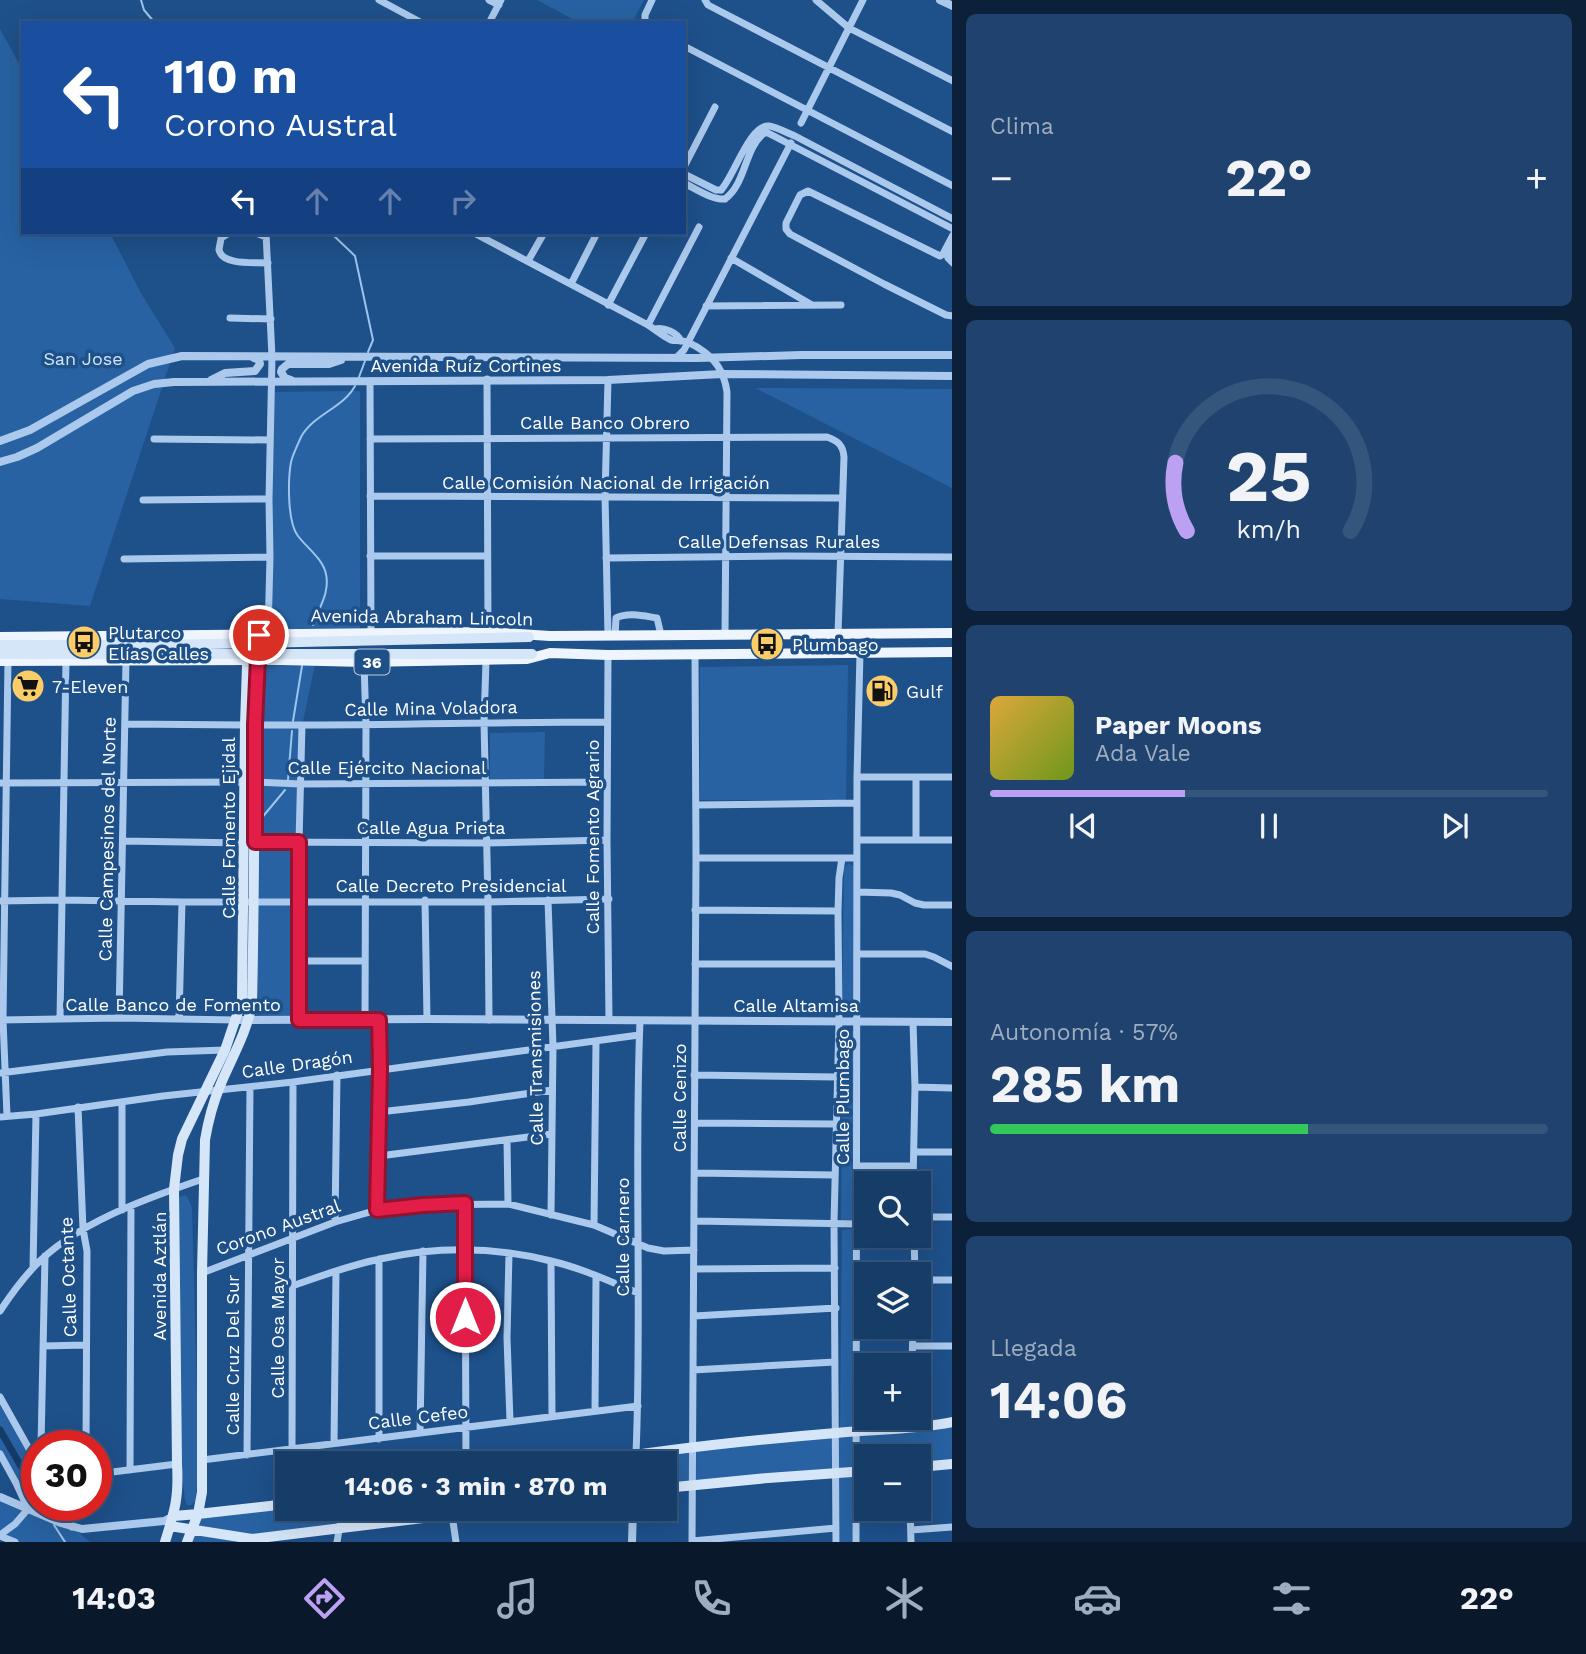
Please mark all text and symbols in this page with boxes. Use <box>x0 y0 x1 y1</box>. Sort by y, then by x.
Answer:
text: 110 m <box>164 47 298 105</box>
icon: left <box>49 49 140 140</box>
text: Corono Austral <box>164 106 397 144</box>
text: Clima <box>990 113 1054 140</box>
text: 22° <box>1225 148 1313 209</box>
text: − <box>990 156 1013 200</box>
text: + <box>1525 156 1548 200</box>
icon: left <box>225 182 263 220</box>
icon: ahead <box>298 182 336 220</box>
icon: ahead <box>371 182 409 220</box>
icon: right <box>444 182 482 220</box>
park label: San Jose <box>43 348 123 369</box>
street label: Avenida Ruíz Cortines <box>371 355 561 376</box>
street label: Calle Banco Obrero <box>520 412 690 433</box>
text: 25 <box>1226 434 1312 520</box>
street label: Calle Comisión Nacional de Irrigación <box>442 472 770 493</box>
text: km/h <box>1237 515 1301 544</box>
street label: Calle Defensas Rurales <box>678 531 880 552</box>
pin <box>229 605 289 665</box>
street label: Avenida Abraham Lincoln <box>310 605 534 629</box>
icon: arrive <box>240 616 278 654</box>
place label: Plutarco Elías Calles <box>108 622 209 664</box>
bus stop icon: Plutarco Elías Calles <box>65 623 103 661</box>
bus stop icon: Plumbago <box>748 625 786 663</box>
place label: Plumbago <box>792 634 879 655</box>
road number: 36 <box>354 650 390 674</box>
supermarket icon: 7-Eleven <box>9 667 47 705</box>
fuel station icon: Gulf <box>863 672 901 710</box>
place label: 7-Eleven <box>52 676 128 697</box>
place label: Gulf <box>906 681 943 702</box>
street label: Calle Mina Voladora <box>344 696 518 720</box>
text: Paper Moons <box>1095 710 1262 740</box>
street label: Calle Campesinos del Norte <box>94 717 120 961</box>
street label: Calle Fomento Ejidal <box>218 737 239 919</box>
street label: Calle Fomento Agrario <box>582 740 603 934</box>
text: Ada Vale <box>1095 740 1191 767</box>
street label: Calle Ejército Nacional <box>288 757 487 778</box>
icon: previous <box>1064 807 1102 845</box>
icon: pause <box>1250 807 1288 845</box>
icon: next <box>1436 807 1474 845</box>
street label: Calle Agua Prieta <box>357 817 505 838</box>
street label: Calle Decreto Presidencial <box>335 875 567 896</box>
street label: Calle Transmisiones <box>523 970 547 1146</box>
street label: Calle Banco de Fomento <box>65 994 281 1015</box>
street label: Calle Altamisa <box>733 995 859 1016</box>
text: Autonomía · 57% <box>990 1019 1178 1046</box>
street label: Calle Plumbago <box>832 1029 853 1165</box>
street label: Calle Cenizo <box>669 1043 690 1153</box>
street label: Calle Dragón <box>240 1046 354 1082</box>
text: 285 km <box>990 1054 1180 1115</box>
map controls <box>854 1171 931 1521</box>
button: search <box>854 1171 931 1248</box>
street label: Calle Carnero <box>612 1177 633 1297</box>
street label: Corono Austral <box>213 1195 344 1259</box>
street label: Avenida Aztlán <box>149 1211 170 1341</box>
street label: Calle Octante <box>55 1217 81 1337</box>
street label: Calle Osa Mayor <box>267 1257 288 1399</box>
button: layers <box>854 1262 931 1339</box>
street label: Calle Cruz Del Sur <box>222 1275 243 1435</box>
position arrow <box>428 1280 502 1354</box>
text: Llegada <box>990 1335 1077 1362</box>
button: + <box>854 1353 931 1430</box>
text: 14:06 <box>990 1370 1127 1431</box>
street label: Calle Cefeo <box>367 1400 469 1434</box>
speed limit sign: 30 <box>21 1430 112 1521</box>
button: − <box>854 1444 931 1521</box>
text: 14:06 · 3 min · 870 m <box>345 1471 607 1501</box>
icon: directions <box>300 1574 349 1623</box>
icon: music <box>493 1574 542 1623</box>
icon: phone <box>687 1574 736 1623</box>
icon: climate <box>880 1574 929 1623</box>
icon: car <box>1073 1574 1122 1623</box>
icon: filters <box>1267 1574 1316 1623</box>
text: 14:03 <box>72 1579 156 1617</box>
text: 22° <box>1460 1579 1514 1617</box>

